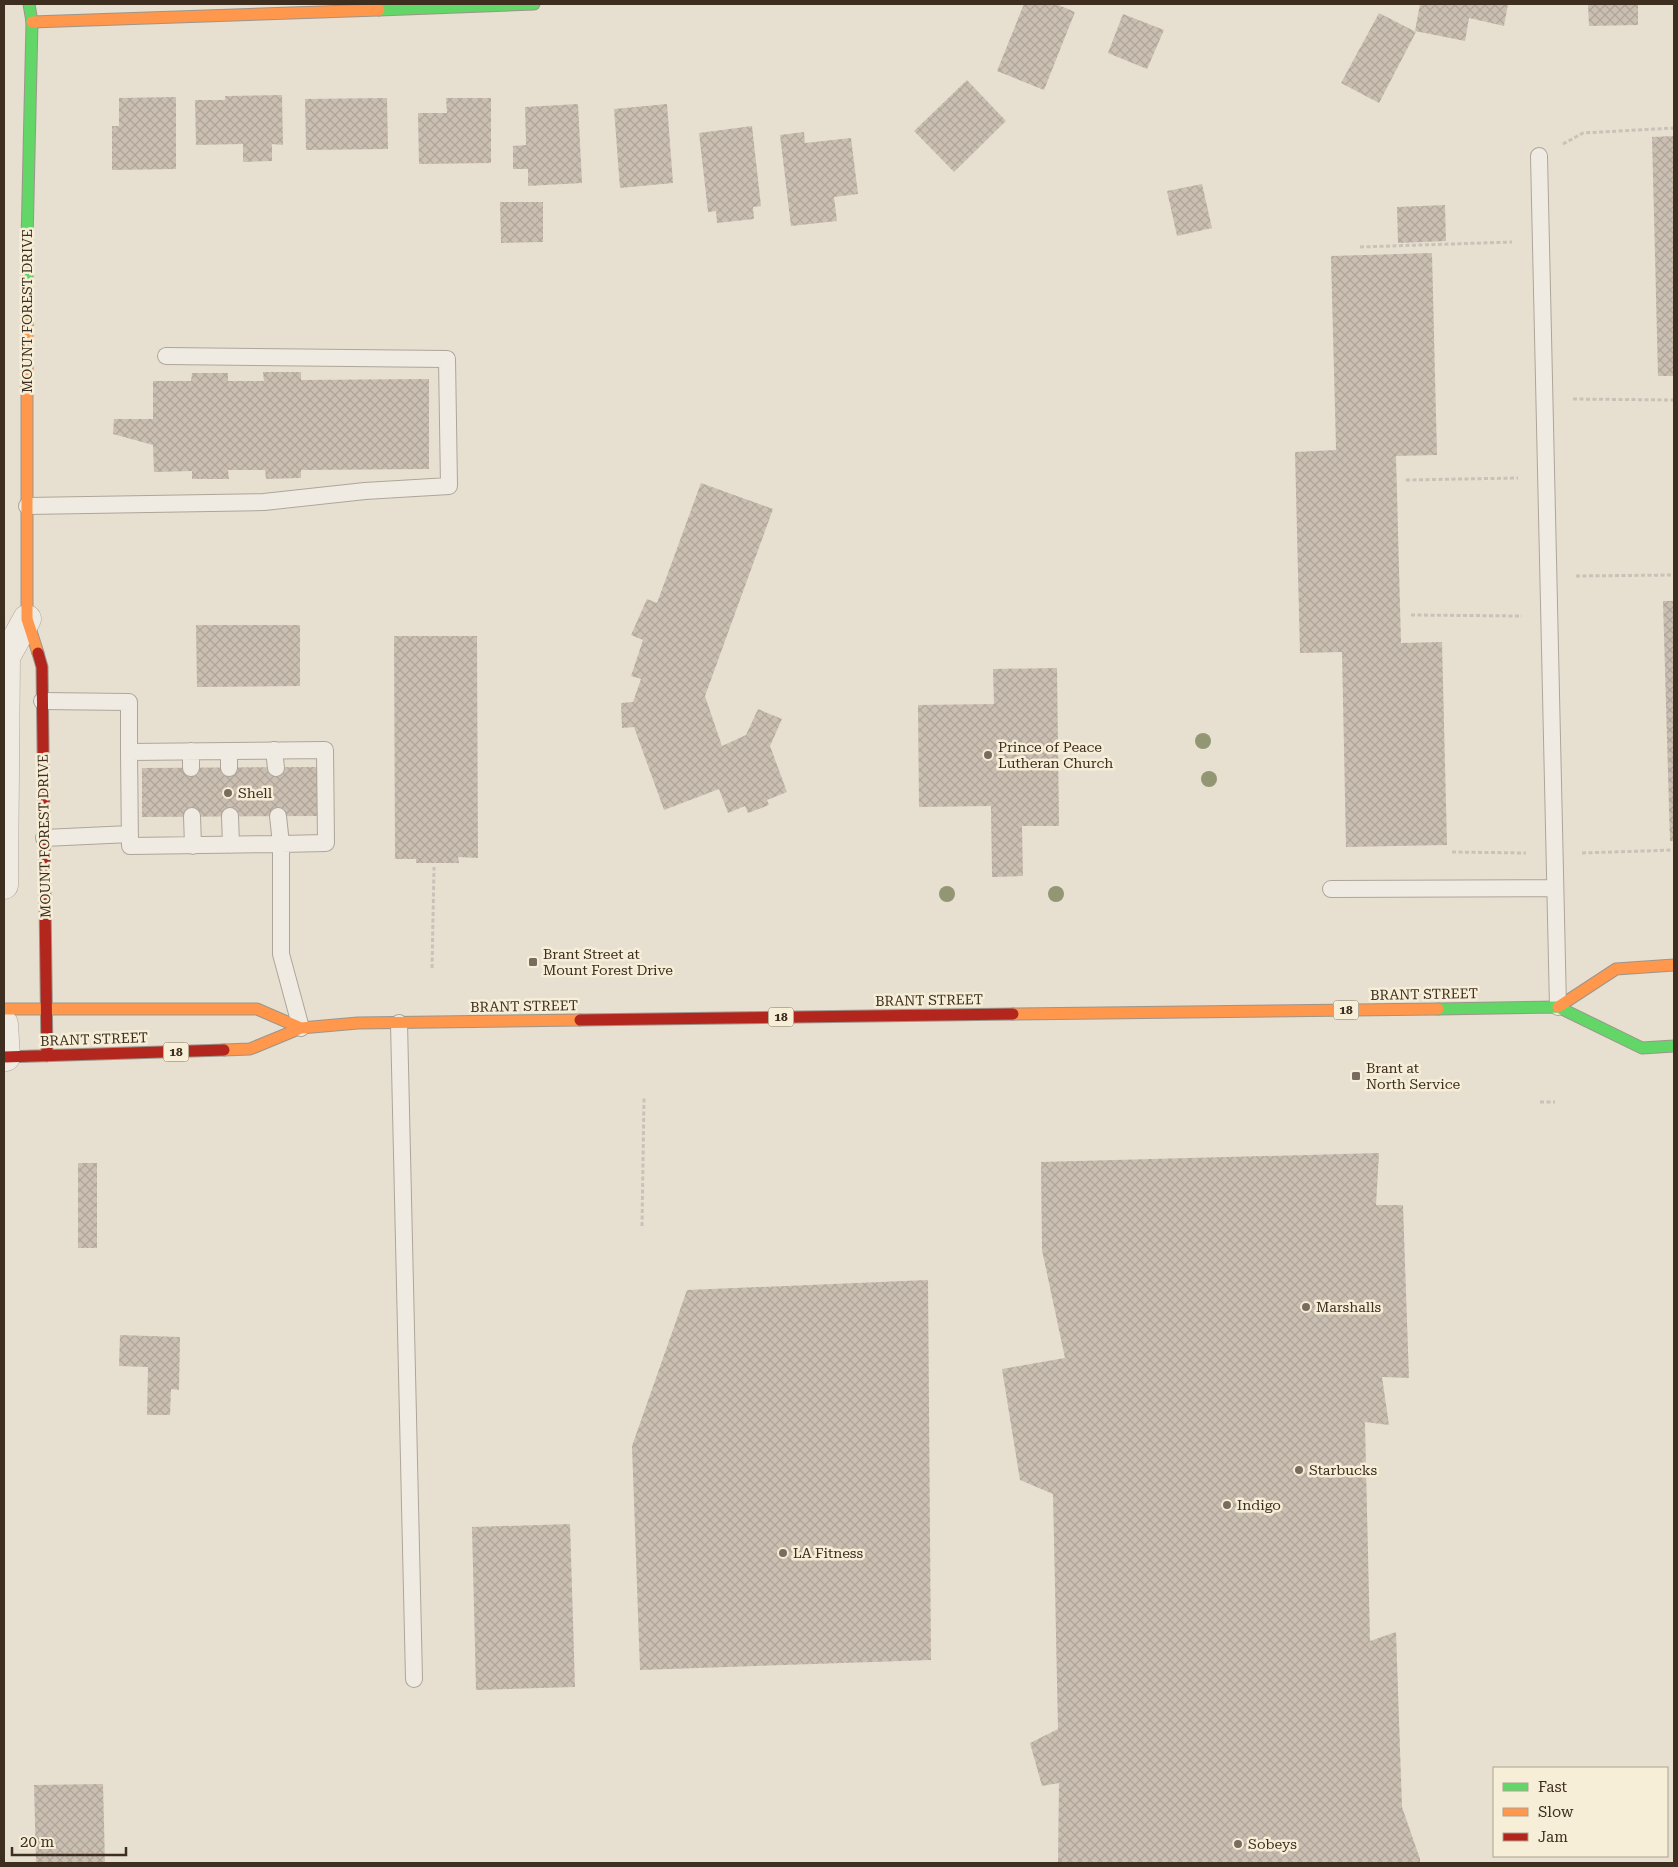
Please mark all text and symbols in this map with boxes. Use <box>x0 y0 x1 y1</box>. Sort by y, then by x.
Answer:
street label: MOUNT FOREST DRIVE <box>19 229 35 393</box>
place label: Prince of Peace Lutheran Church <box>998 739 1113 771</box>
marker: Prince of Peace Lutheran Church <box>982 749 994 761</box>
street label: MOUNT FOREST DRIVE <box>35 754 53 918</box>
place label: Shell <box>238 785 273 801</box>
marker: Shell <box>222 787 234 799</box>
place label: Brant Street at Mount Forest Drive <box>543 946 673 978</box>
marker: Brant Street at Mount Forest Drive <box>527 956 539 968</box>
street label: BRANT STREET <box>1370 985 1478 1003</box>
street label: BRANT STREET <box>875 991 983 1009</box>
street label: BRANT STREET <box>470 997 578 1015</box>
road number: 18 <box>1334 1000 1358 1020</box>
road number: 18 <box>768 1008 794 1026</box>
street label: BRANT STREET <box>40 1029 148 1049</box>
road number: 18 <box>164 1042 188 1062</box>
place label: Brant at North Service <box>1366 1060 1460 1092</box>
marker: Brant at North Service <box>1350 1070 1362 1082</box>
place label: Marshalls <box>1316 1299 1381 1315</box>
marker: Marshalls <box>1300 1301 1312 1313</box>
place label: Starbucks <box>1309 1462 1377 1478</box>
marker: Starbucks <box>1293 1464 1305 1476</box>
place label: Indigo <box>1237 1497 1281 1513</box>
marker: Indigo <box>1221 1499 1233 1511</box>
place label: LA Fitness <box>793 1545 863 1561</box>
marker: LA Fitness <box>777 1547 789 1559</box>
legend <box>1493 1767 1668 1857</box>
text: Fast <box>1538 1778 1568 1796</box>
text: Slow <box>1538 1803 1574 1821</box>
scale bar <box>12 1824 126 1856</box>
text: Jam <box>1538 1828 1568 1846</box>
text: 20 m <box>20 1833 55 1851</box>
place label: Sobeys <box>1248 1836 1297 1852</box>
marker: Sobeys <box>1232 1838 1244 1850</box>

